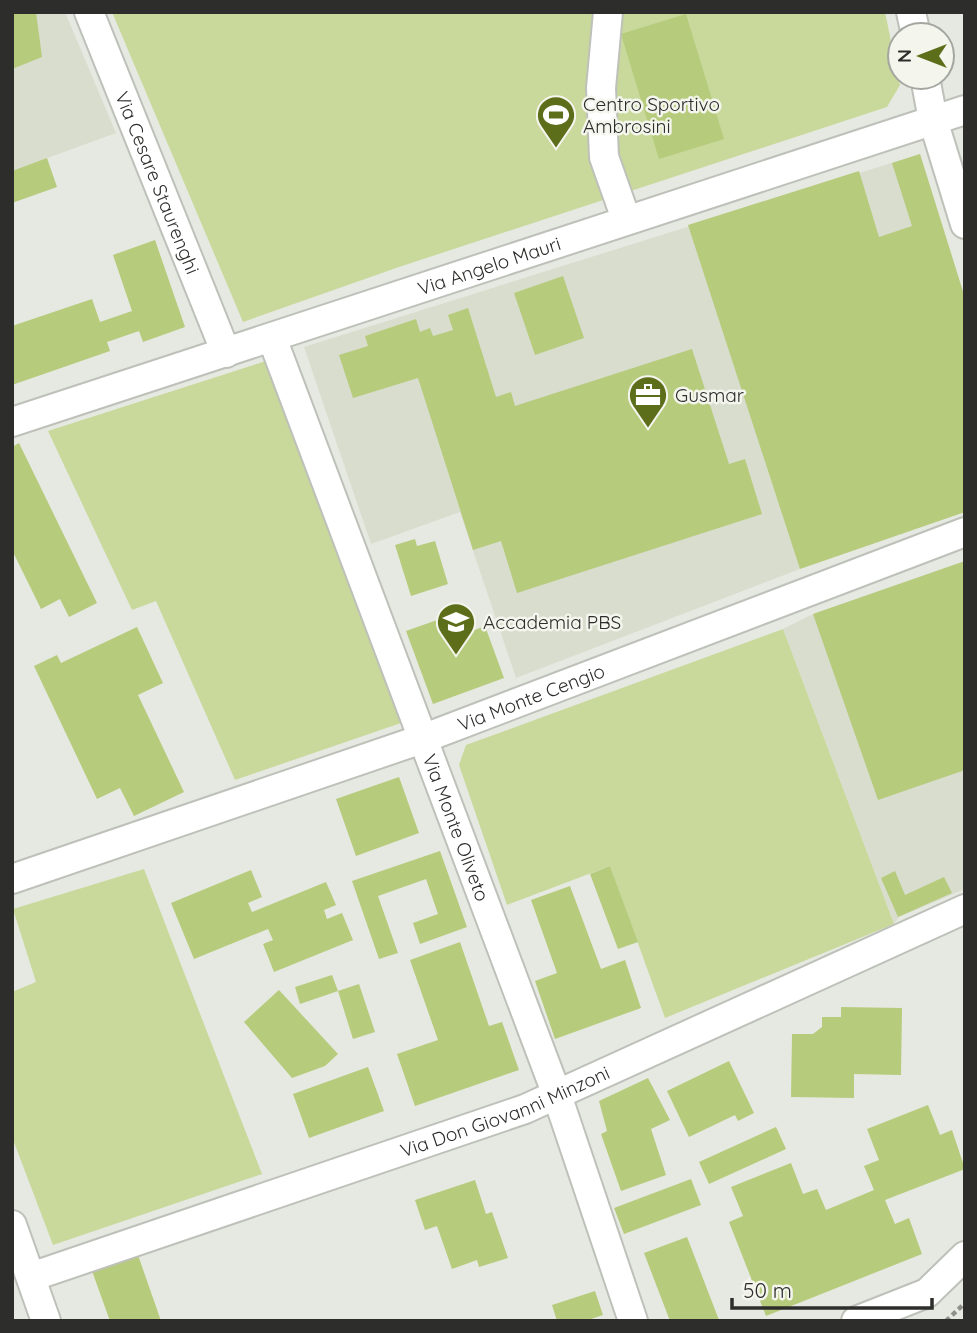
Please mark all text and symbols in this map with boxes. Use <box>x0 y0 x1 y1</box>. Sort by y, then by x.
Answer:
north arrow <box>886 21 956 91</box>
text: N <box>892 49 916 63</box>
street label: Via Cesare Staurenghi <box>110 88 205 278</box>
place label: Centro Sportivo Ambrosini <box>583 92 720 138</box>
sports icon: Centro Sportivo Ambrosini <box>535 94 577 149</box>
street label: Via Angelo Mauri <box>415 231 564 300</box>
office icon: Gusmar <box>627 374 669 429</box>
place label: Gusmar <box>675 383 745 407</box>
school or university icon: Accademia PBS <box>435 601 477 656</box>
place label: Accademia PBS <box>483 610 621 634</box>
street label: Via Monte Cengio <box>454 659 608 736</box>
street label: Via Monte Oliveto <box>418 750 495 904</box>
street label: Via Don Giovanni Minzoni <box>397 1060 613 1163</box>
scale bar <box>732 1266 932 1310</box>
text: 50 m <box>743 1277 792 1303</box>

